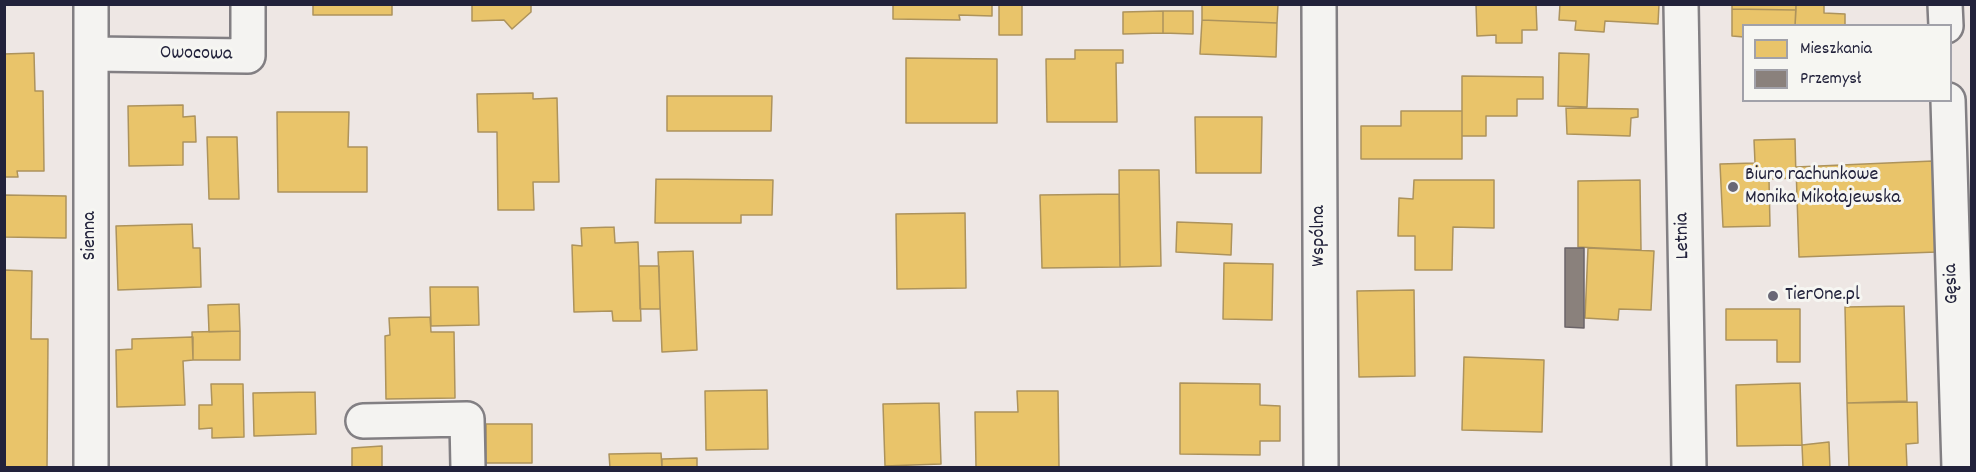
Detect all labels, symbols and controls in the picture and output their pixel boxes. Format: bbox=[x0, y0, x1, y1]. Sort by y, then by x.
legend bbox=[1742, 24, 1952, 102]
text: Mieszkania bbox=[1800, 37, 1872, 62]
street label: Owocowa bbox=[160, 42, 232, 68]
text: Przemysł bbox=[1800, 67, 1861, 92]
place label: Biuro rachunkowe Monika Mikołajewska bbox=[1745, 164, 1901, 211]
marker: Biuro rachunkowe Monika Mikołajewska bbox=[1726, 180, 1740, 194]
street label: Wspólna bbox=[1308, 205, 1332, 267]
street label: Sienna bbox=[79, 211, 103, 261]
street label: Letnia bbox=[1672, 212, 1696, 260]
street label: Gęsia bbox=[1940, 263, 1966, 305]
place label: TierOne.pl bbox=[1785, 284, 1860, 308]
marker: TierOne.pl bbox=[1766, 289, 1780, 303]

